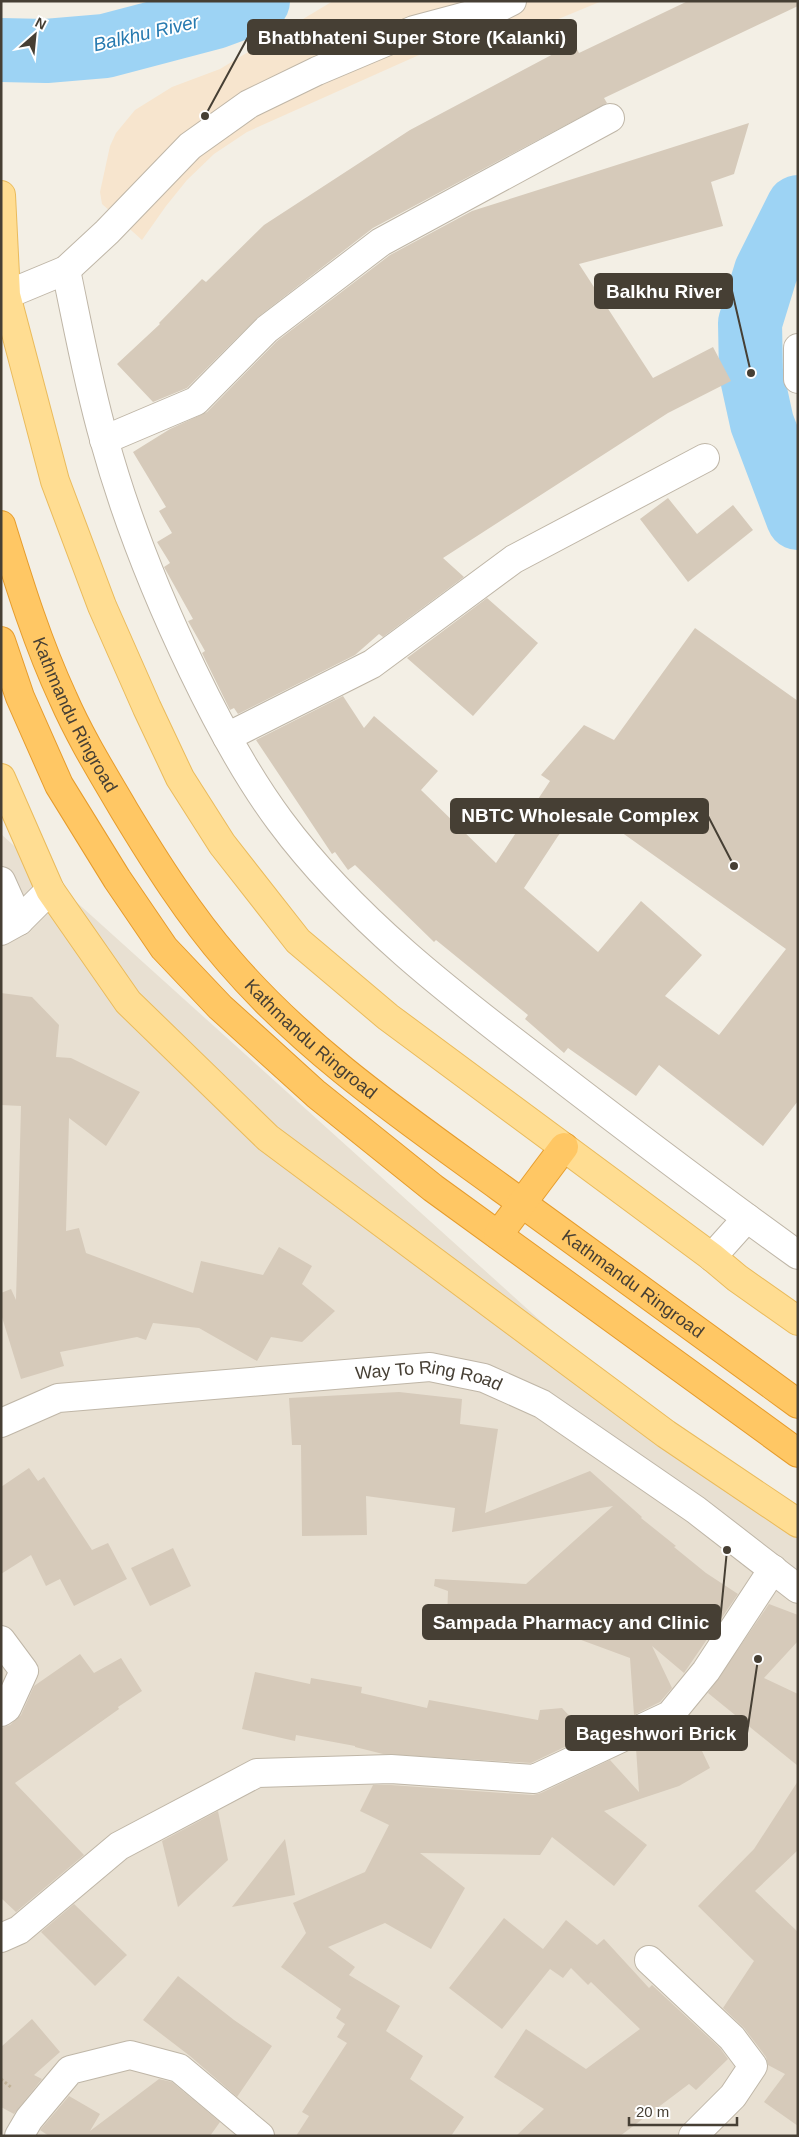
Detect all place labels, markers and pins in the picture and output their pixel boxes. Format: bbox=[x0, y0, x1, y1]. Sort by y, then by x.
callout: Bhatbhateni Super Store (Kalanki) bbox=[248, 20, 576, 54]
callout: Balkhu River bbox=[595, 274, 732, 308]
callout: NBTC Wholesale Complex bbox=[451, 799, 708, 833]
callout: Sampada Pharmacy and Clinic bbox=[423, 1605, 720, 1639]
callout: Bageshwori Brick bbox=[566, 1716, 747, 1750]

